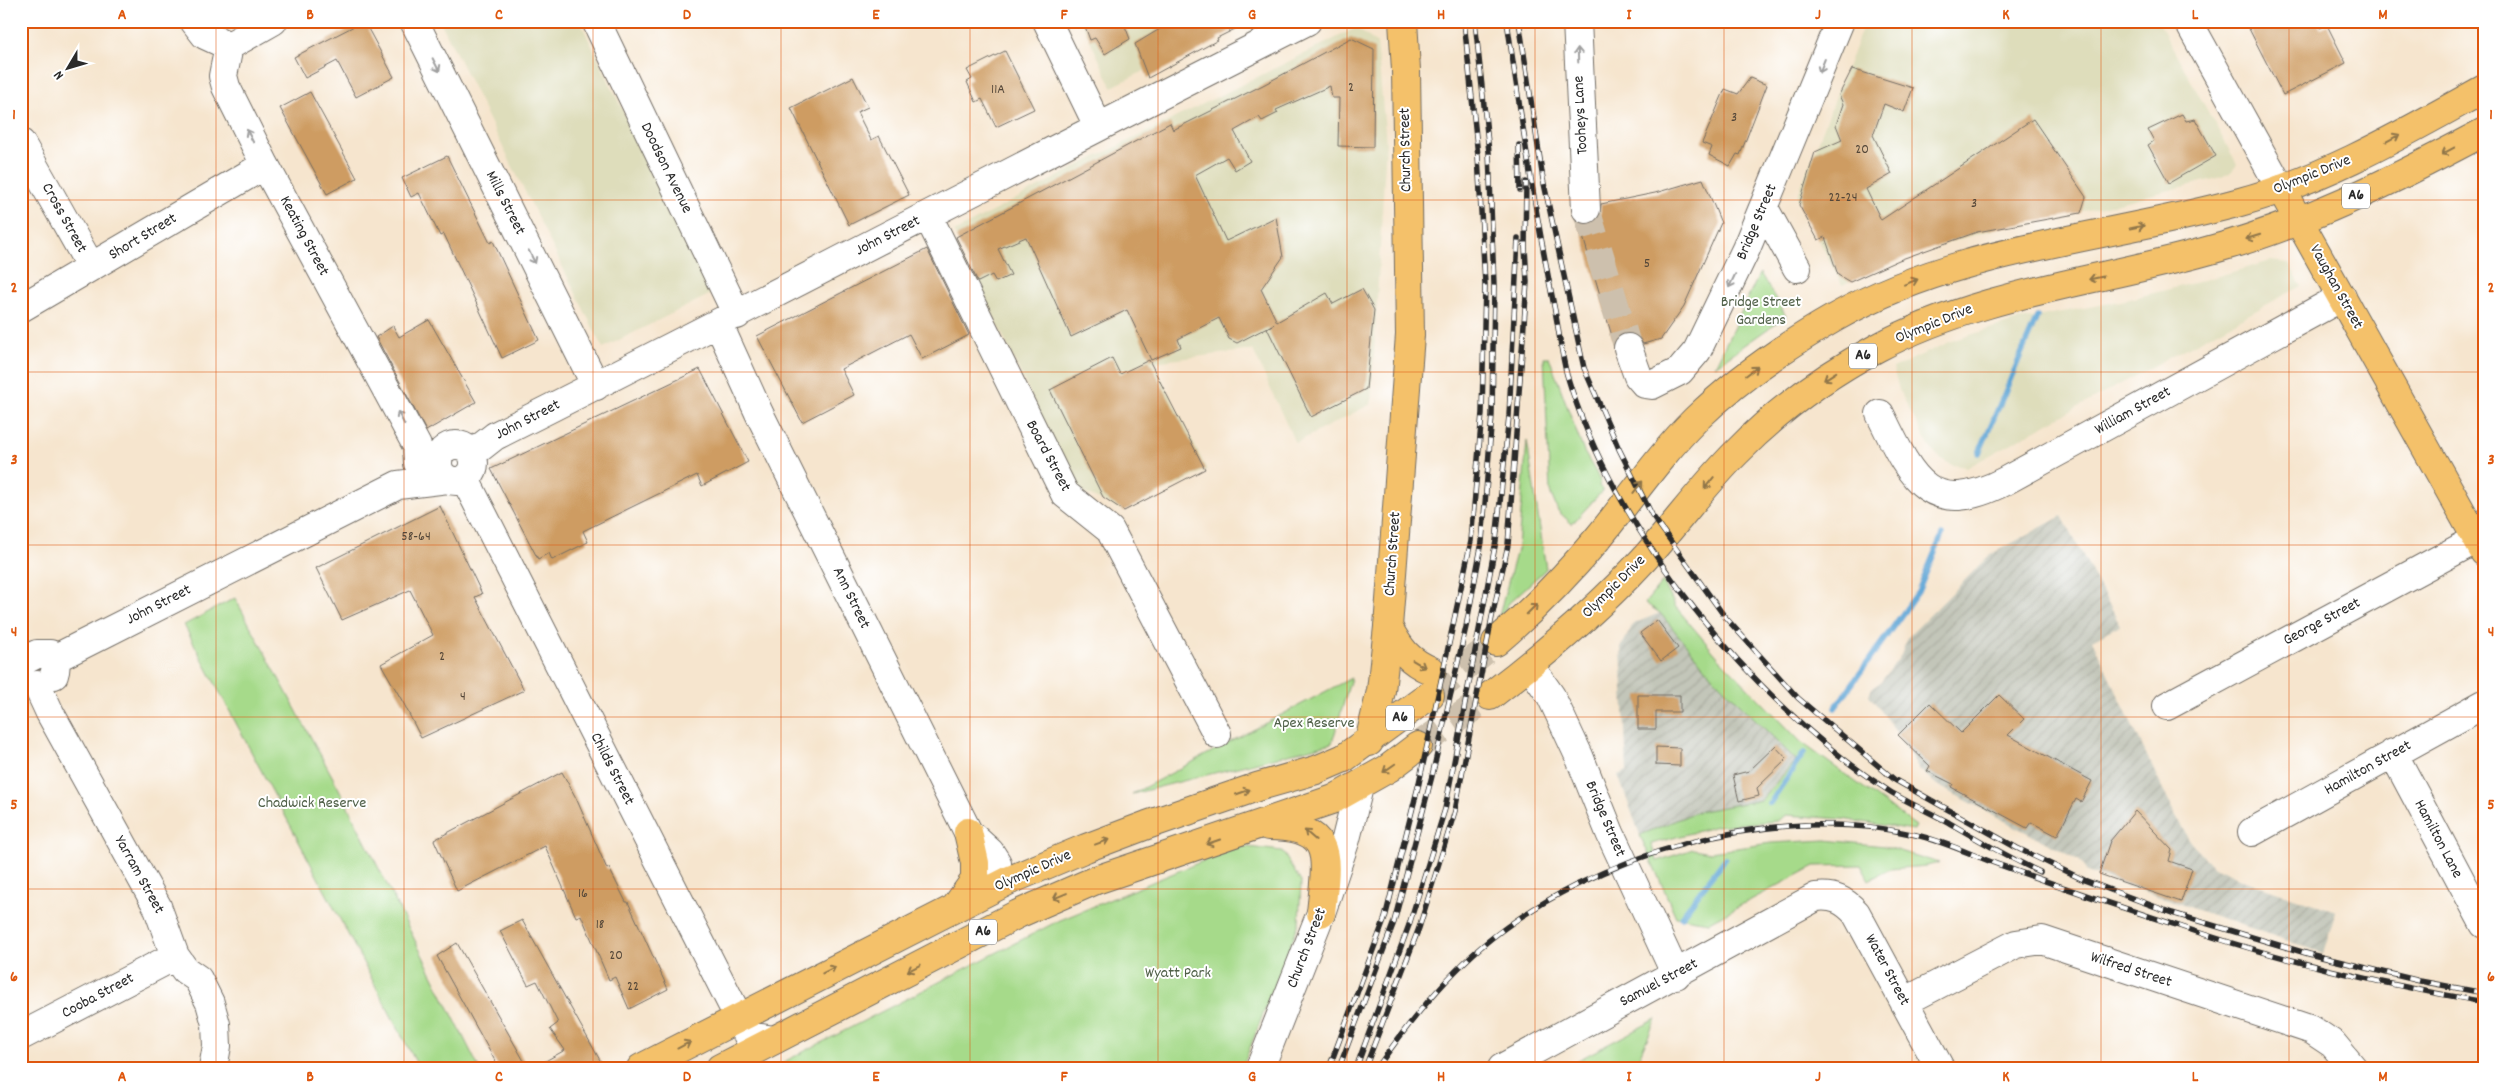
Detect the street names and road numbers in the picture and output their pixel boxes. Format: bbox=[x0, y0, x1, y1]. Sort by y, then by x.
street label: Tooheys Lane bbox=[1567, 75, 1595, 155]
street label: Church Street bbox=[1394, 108, 1418, 192]
street label: Doodson Avenue bbox=[634, 119, 698, 217]
street label: Olympic Drive bbox=[2270, 149, 2354, 201]
street label: Mills Street bbox=[479, 167, 531, 239]
street label: Cross Street bbox=[35, 179, 93, 257]
street label: Bridge Street bbox=[1731, 180, 1783, 264]
road number: A6 bbox=[2342, 184, 2370, 208]
street label: Keating Street bbox=[273, 192, 335, 280]
street label: Short Street bbox=[105, 208, 182, 266]
street label: John Street bbox=[851, 210, 925, 262]
street label: Vaughan Street bbox=[2303, 240, 2369, 334]
street label: Olympic Drive bbox=[1892, 298, 1976, 350]
road number: A6 bbox=[1849, 344, 1877, 368]
street label: William Street bbox=[2091, 381, 2175, 441]
street label: John Street bbox=[491, 394, 565, 446]
street label: Board Street bbox=[1019, 416, 1077, 496]
street label: Church Street bbox=[1379, 511, 1407, 597]
street label: Olympic Drive bbox=[1577, 550, 1651, 624]
street label: Ann Street bbox=[826, 563, 876, 633]
street label: John Street bbox=[122, 579, 196, 631]
street label: George Street bbox=[2279, 592, 2365, 652]
road number: A6 bbox=[1386, 706, 1414, 730]
street label: Childs Street bbox=[584, 729, 640, 809]
street label: Hamilton Street bbox=[2320, 735, 2416, 801]
street label: Bridge Street bbox=[1579, 777, 1631, 861]
street label: Hamilton Lane bbox=[2408, 796, 2468, 882]
street label: Yarram Street bbox=[108, 832, 170, 918]
street label: Olympic Drive bbox=[991, 844, 1075, 898]
street label: Church Street bbox=[1281, 904, 1333, 992]
road number: A6 bbox=[969, 920, 997, 944]
street label: Water Street bbox=[1859, 930, 1916, 1010]
street label: Wilfred Street bbox=[2087, 946, 2175, 994]
street label: Samuel Street bbox=[1616, 953, 1702, 1013]
street label: Cooba Street bbox=[58, 967, 138, 1025]

